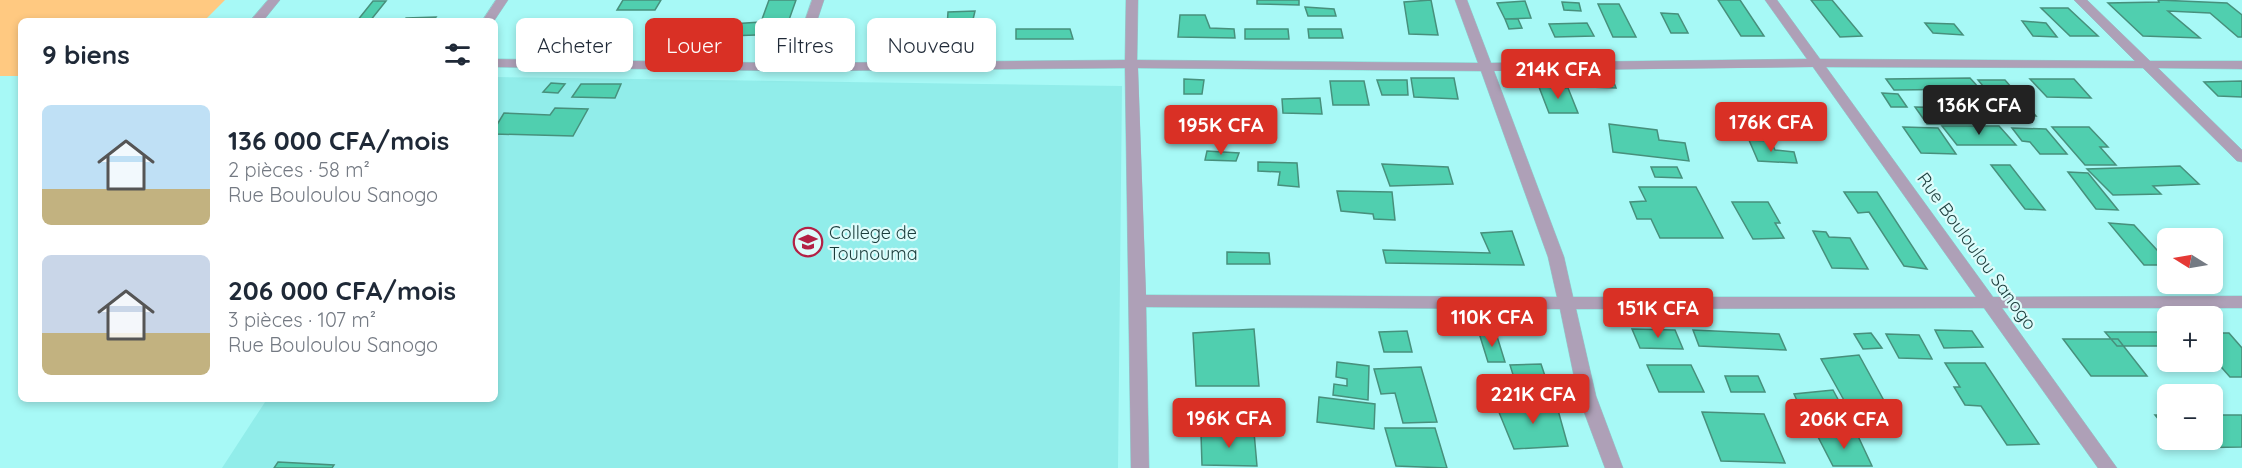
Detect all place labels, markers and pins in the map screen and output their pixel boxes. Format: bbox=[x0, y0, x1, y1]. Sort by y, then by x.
pin: 214K CFA bbox=[1496, 49, 1620, 100]
pin: 136K CFA bbox=[1917, 85, 2041, 136]
pin: 176K CFA bbox=[1709, 102, 1833, 153]
pin: 195K CFA bbox=[1159, 105, 1283, 156]
place label: College de Tounouma bbox=[829, 221, 918, 265]
school or university icon: College de Tounouma bbox=[792, 226, 824, 258]
pin: 151K CFA bbox=[1596, 288, 1720, 339]
pin: 110K CFA bbox=[1430, 297, 1554, 348]
pin: 221K CFA bbox=[1471, 374, 1595, 425]
pin: 196K CFA bbox=[1167, 398, 1291, 449]
pin: 206K CFA bbox=[1782, 399, 1906, 450]

